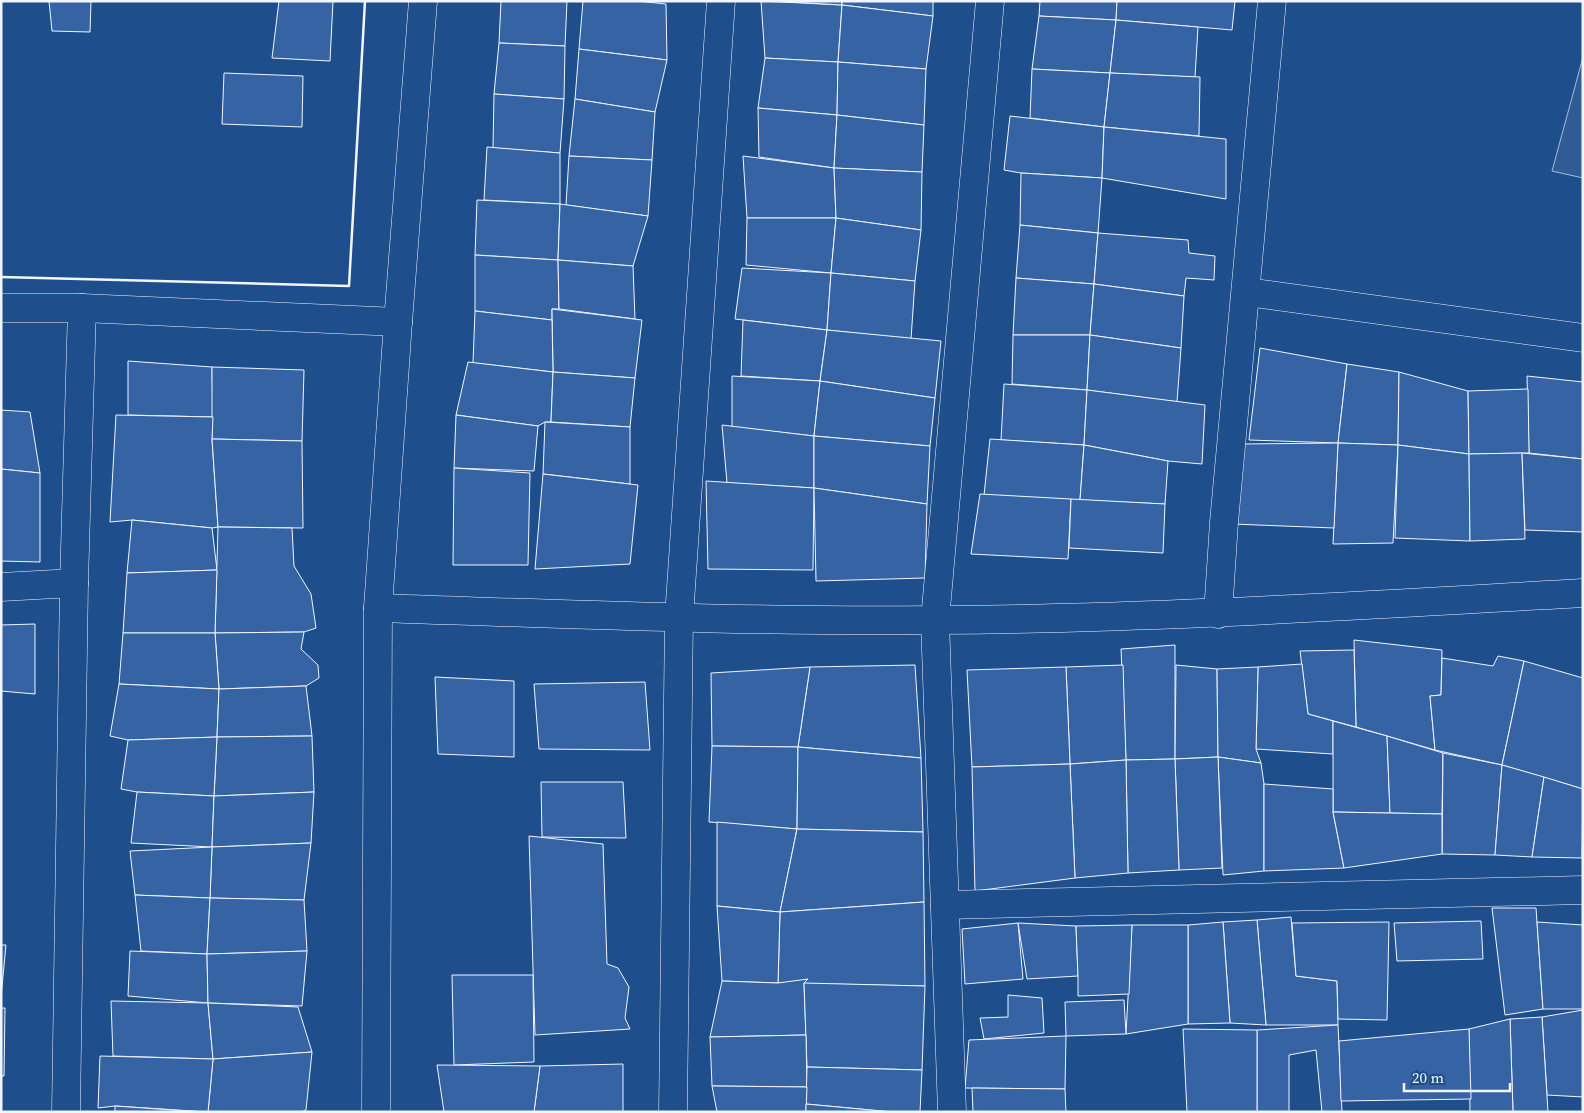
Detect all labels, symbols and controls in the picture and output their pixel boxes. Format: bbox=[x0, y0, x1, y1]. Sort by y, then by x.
scale bar bbox=[1404, 1060, 1510, 1092]
text: 20 m bbox=[1412, 1067, 1444, 1088]

